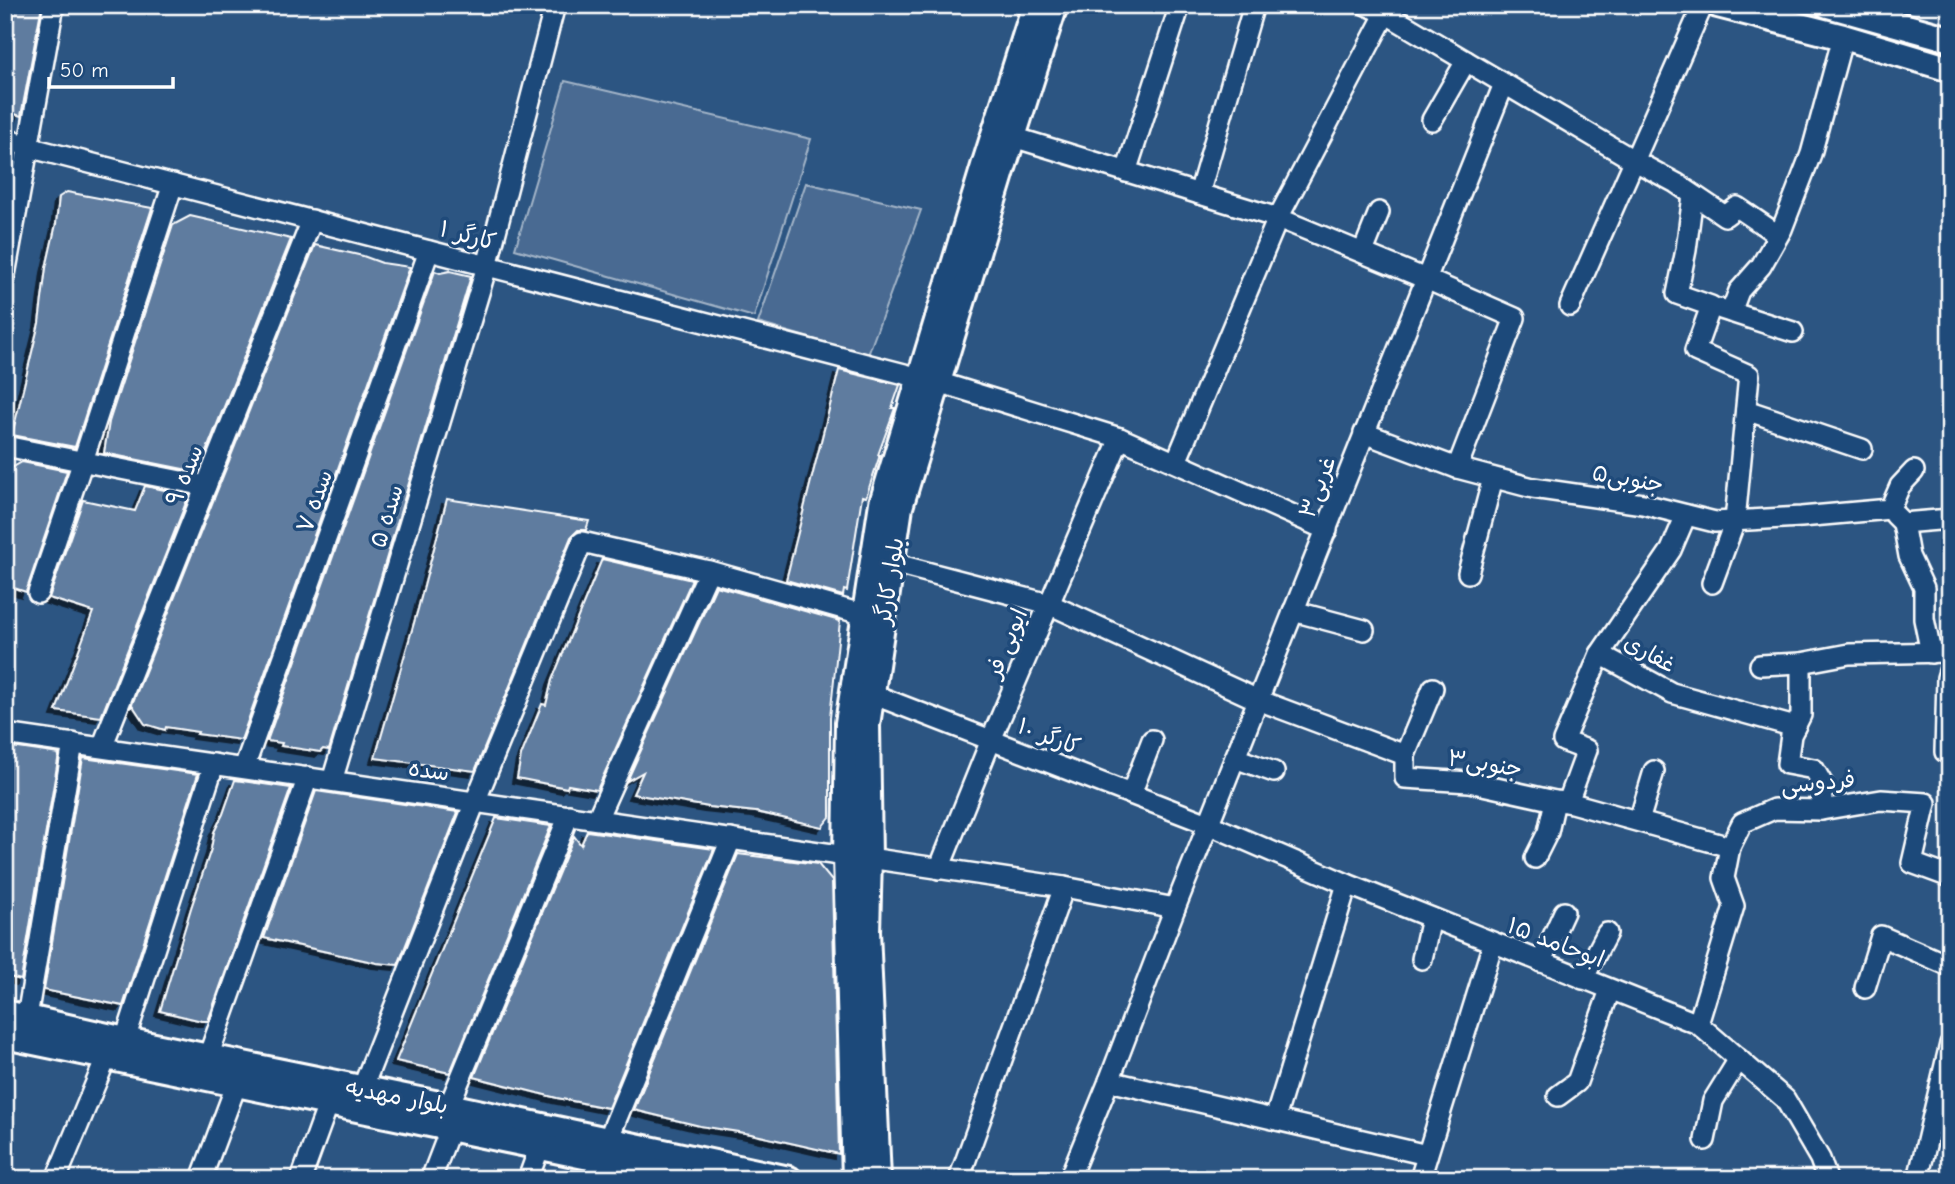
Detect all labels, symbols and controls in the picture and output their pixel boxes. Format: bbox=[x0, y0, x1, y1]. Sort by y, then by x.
scale bar bbox=[49, 46, 173, 90]
text: 50 m bbox=[60, 58, 109, 82]
street label: کارگر ۱ bbox=[437, 215, 499, 256]
street label: سده ۹ bbox=[160, 441, 209, 510]
street label: غربی۳ bbox=[1293, 452, 1342, 522]
street label: جنوبی۵ bbox=[1590, 459, 1666, 499]
street label: سده ۷ bbox=[291, 466, 338, 536]
street label: سده ۵ bbox=[364, 481, 409, 551]
street label: بلوار کارگر bbox=[869, 536, 910, 628]
street label: ایوبی فر bbox=[979, 604, 1034, 684]
street label: غفاری bbox=[1619, 628, 1680, 679]
street label: کارگر ۱۰ bbox=[1014, 712, 1084, 761]
street label: جنوبی۳ bbox=[1446, 744, 1524, 784]
street label: سده bbox=[407, 754, 451, 787]
street label: فردوسی bbox=[1780, 766, 1856, 800]
street label: ابوحامد ۱۵ bbox=[1503, 912, 1608, 974]
street label: بلوار مهدیه bbox=[343, 1073, 450, 1120]

